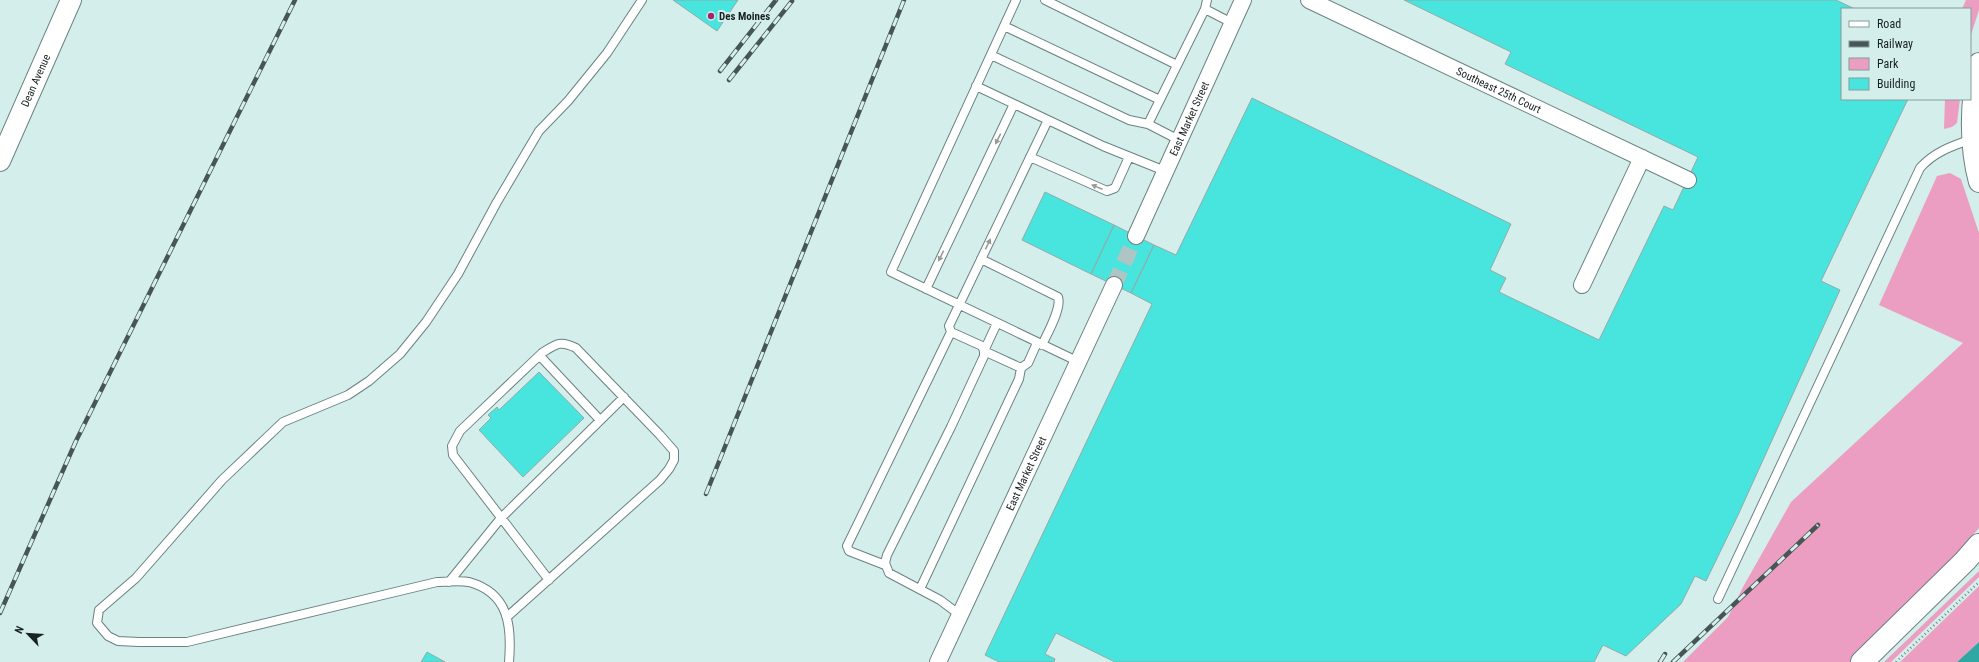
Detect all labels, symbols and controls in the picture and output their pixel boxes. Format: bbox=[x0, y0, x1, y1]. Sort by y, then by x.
legend bbox=[1841, 8, 1971, 100]
place label: Des Moines bbox=[719, 10, 770, 23]
marker: Des Moines bbox=[706, 11, 716, 21]
text: Road bbox=[1877, 17, 1901, 31]
text: Railway bbox=[1877, 37, 1913, 51]
street label: Dean Avenue bbox=[18, 52, 53, 109]
text: Park bbox=[1877, 57, 1899, 71]
street label: Southeast 25th Court bbox=[1454, 64, 1543, 116]
text: Building bbox=[1877, 77, 1915, 91]
street label: East Market Street bbox=[1167, 79, 1212, 158]
one-way arrow bbox=[994, 134, 1001, 145]
one-way arrow bbox=[1090, 183, 1102, 189]
one-way arrow bbox=[985, 239, 991, 250]
one-way arrow bbox=[938, 251, 944, 262]
street label: East Market Street bbox=[1003, 434, 1049, 513]
north arrow bbox=[8, 614, 48, 654]
text: N bbox=[12, 624, 27, 636]

